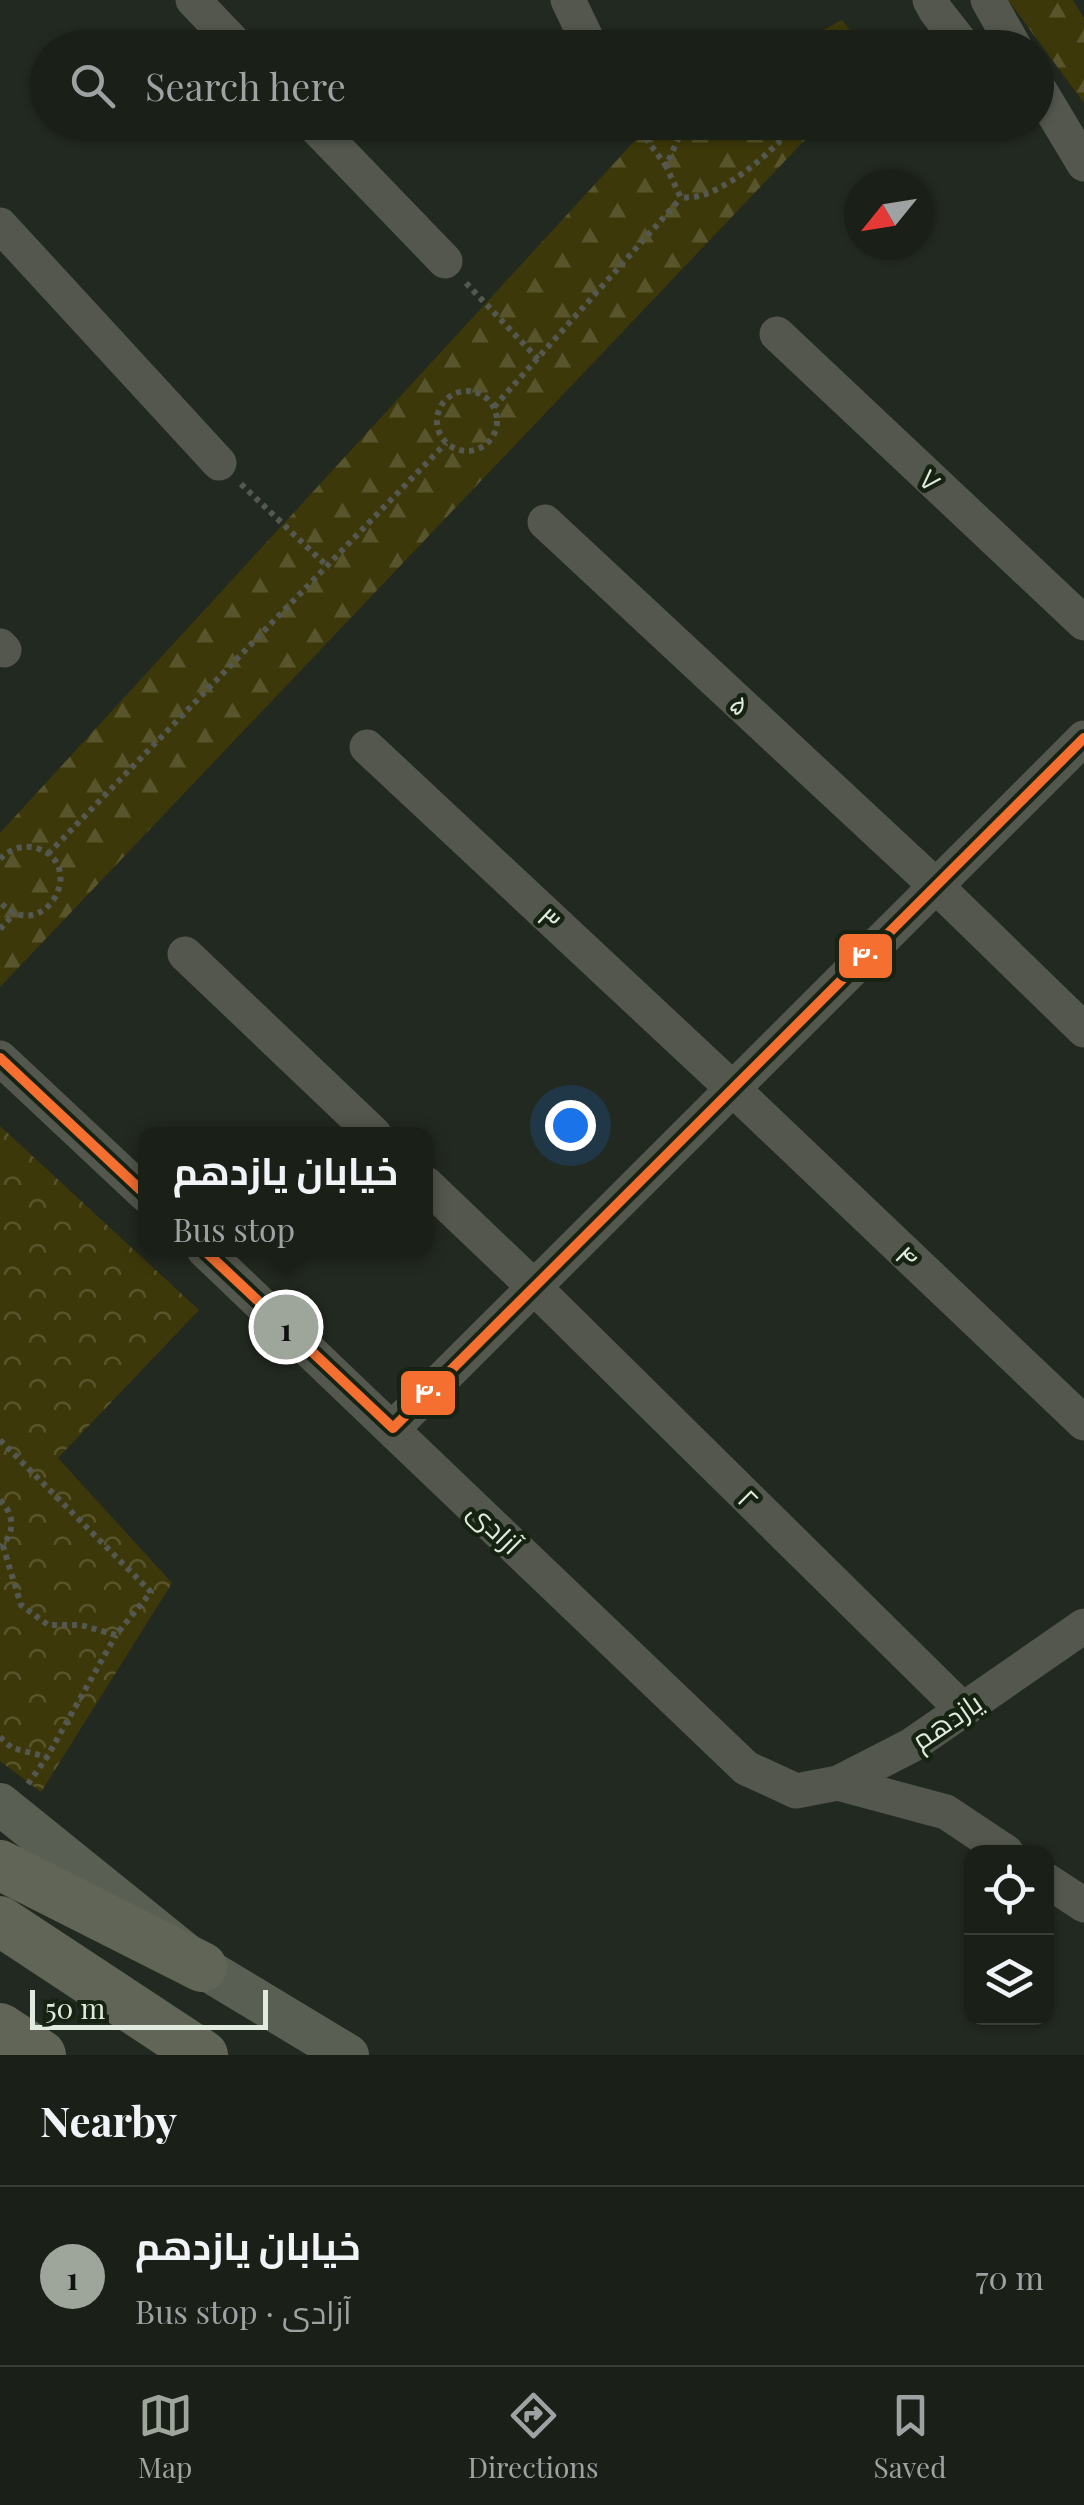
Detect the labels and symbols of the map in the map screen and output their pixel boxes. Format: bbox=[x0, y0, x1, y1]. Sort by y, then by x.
north arrow bbox=[844, 170, 934, 260]
street label: ۷ bbox=[912, 460, 950, 498]
street label: ۵ bbox=[723, 685, 759, 723]
street label: ۳ bbox=[530, 898, 570, 938]
line badge: ۴۰ bbox=[837, 932, 894, 980]
text: ۴۰ bbox=[851, 936, 879, 973]
your location bbox=[545, 1100, 596, 1151]
street label: ۴ bbox=[888, 1236, 928, 1276]
pin: 1 bbox=[254, 1290, 318, 1364]
line badge: ۴۰ bbox=[399, 1369, 457, 1417]
text: ۴۰ bbox=[414, 1373, 442, 1410]
street label: ۲ bbox=[731, 1480, 767, 1516]
street label: آزادی bbox=[461, 1492, 531, 1562]
street label: یازدهم bbox=[904, 1683, 991, 1759]
scale bar bbox=[30, 1985, 268, 2030]

